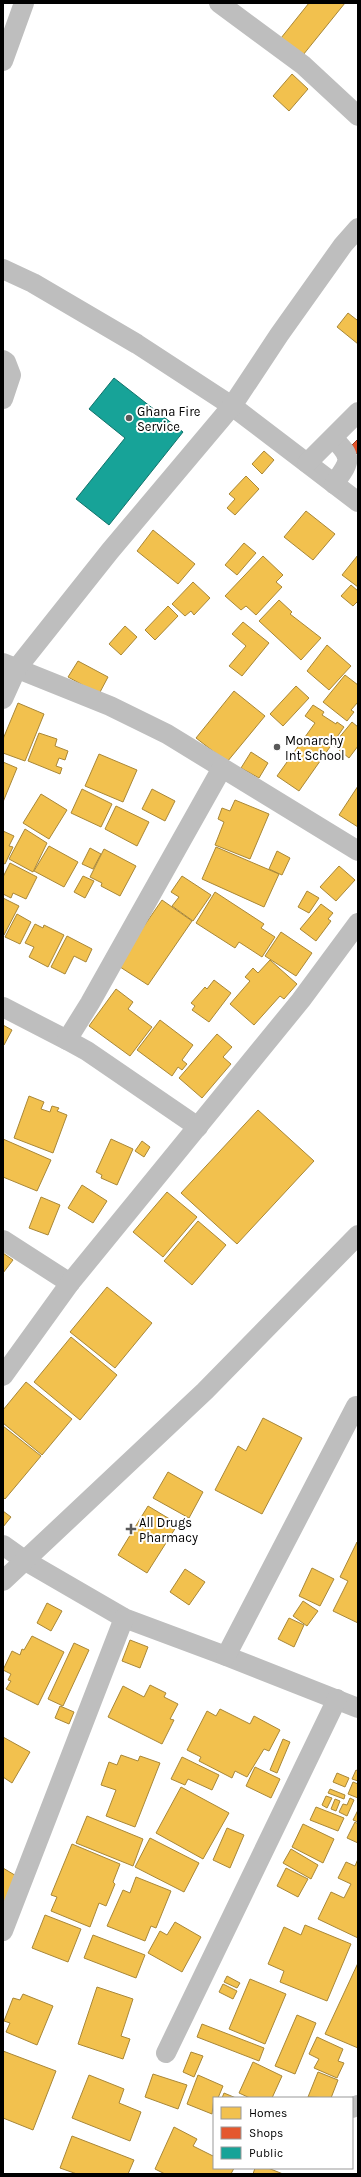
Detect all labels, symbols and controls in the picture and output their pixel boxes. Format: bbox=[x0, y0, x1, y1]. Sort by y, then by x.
place label: Ghana Fire Service bbox=[137, 404, 201, 434]
marker: Ghana Fire Service bbox=[124, 413, 134, 423]
place label: Monarchy Int School bbox=[285, 733, 345, 763]
marker: Monarchy Int School bbox=[272, 742, 282, 752]
place label: All Drugs Pharmacy bbox=[139, 1515, 198, 1545]
marker: All Drugs Pharmacy bbox=[126, 1524, 136, 1534]
legend bbox=[213, 2097, 353, 2169]
text: Homes bbox=[249, 2106, 287, 2120]
text: Shops bbox=[249, 2126, 283, 2140]
text: Public bbox=[249, 2146, 283, 2160]

